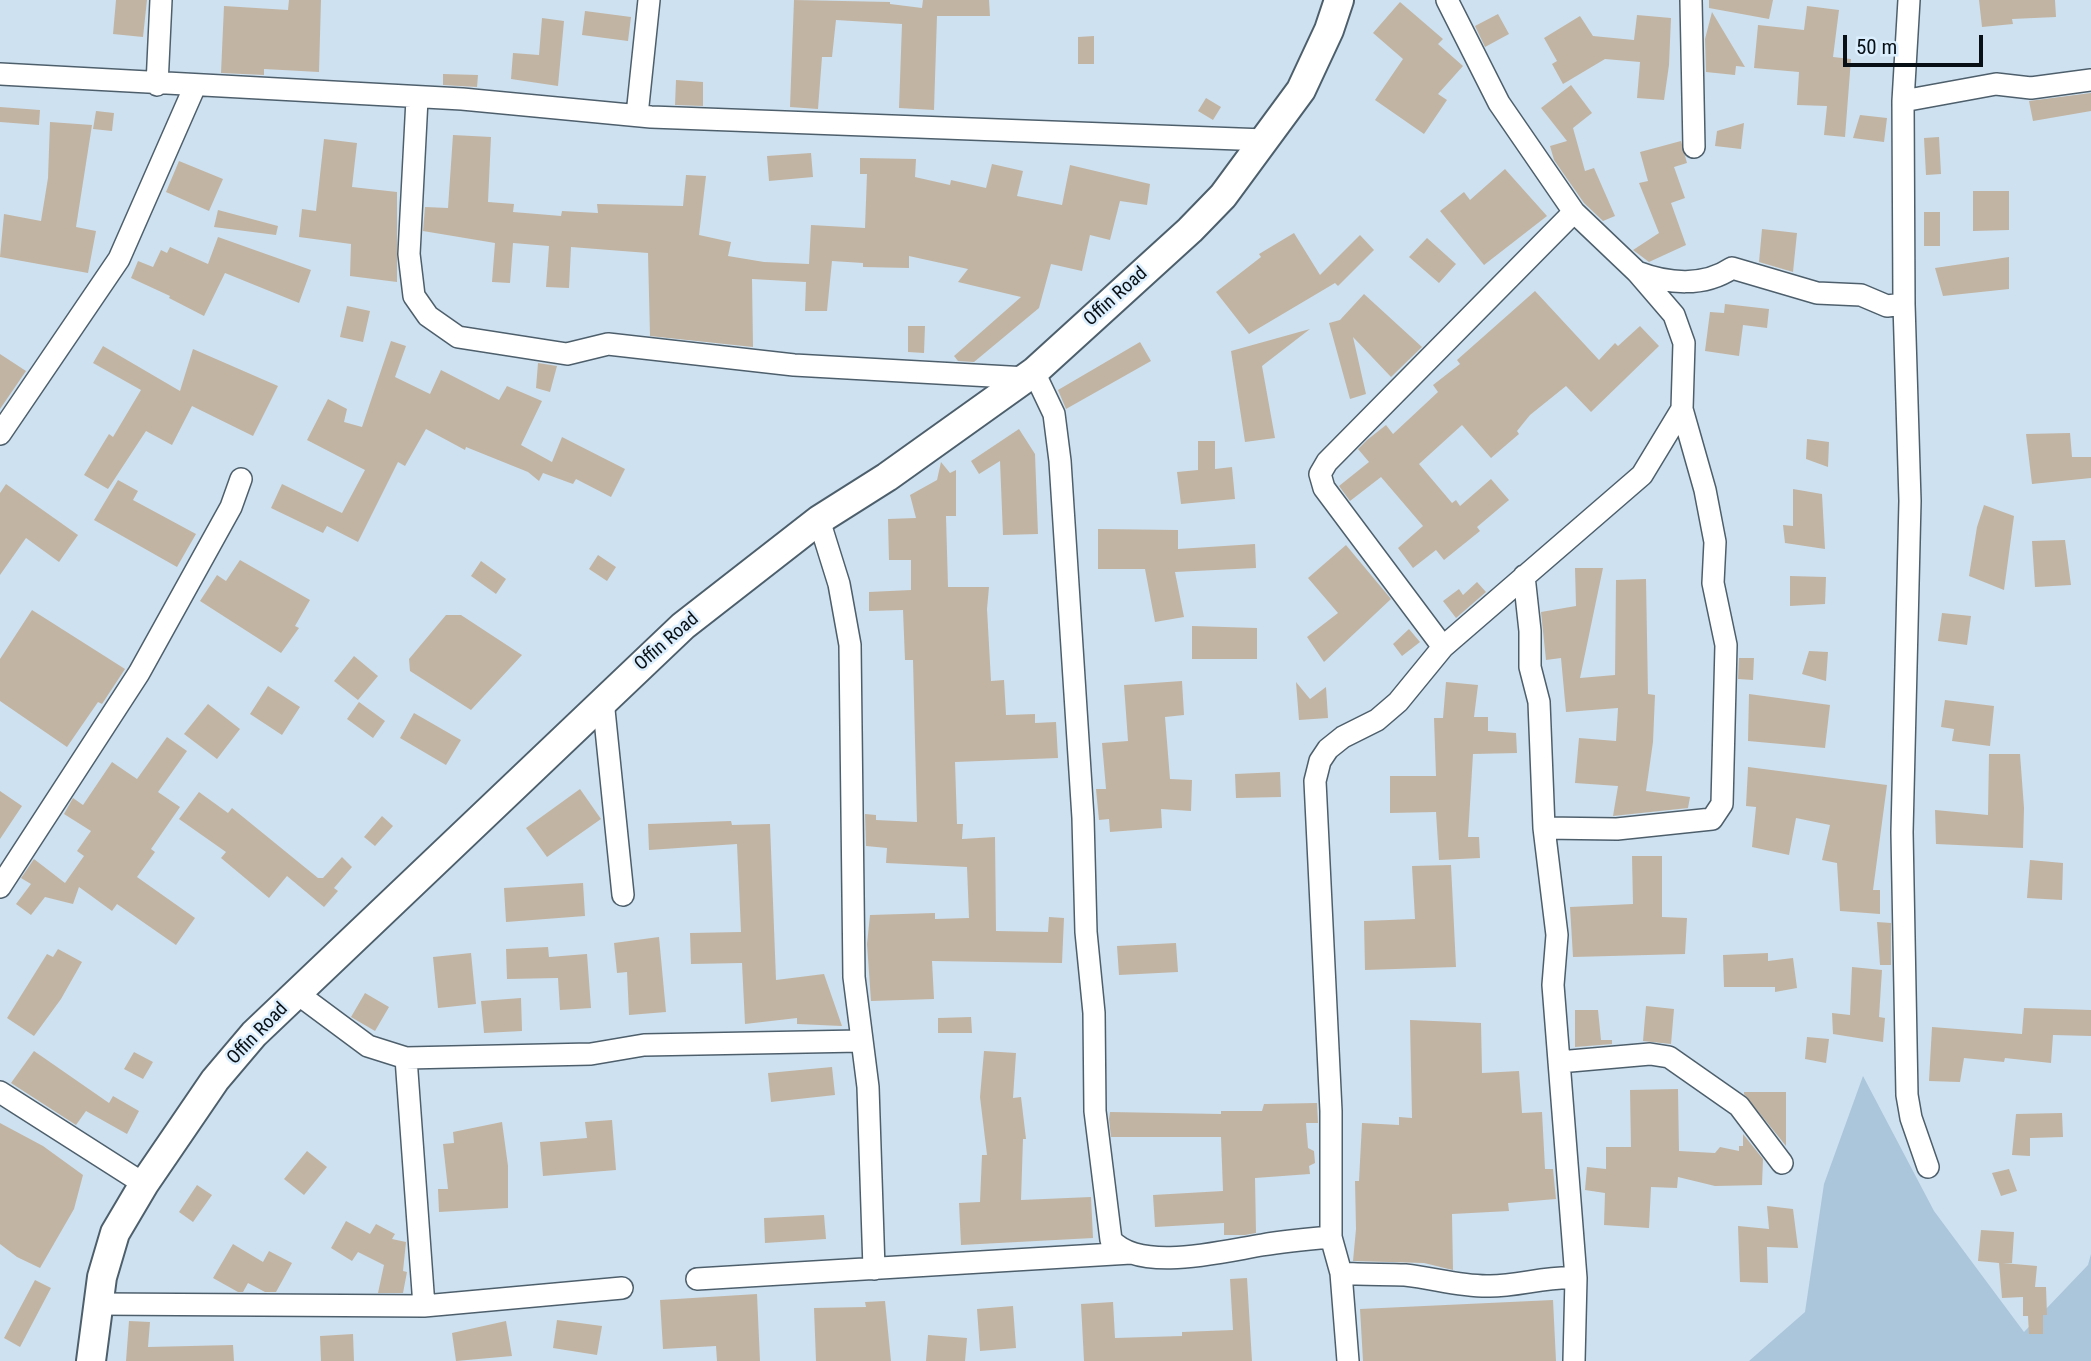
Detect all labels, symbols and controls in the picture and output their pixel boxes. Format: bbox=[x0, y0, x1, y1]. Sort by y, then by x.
scale bar bbox=[1846, 21, 1986, 65]
text: 50 m bbox=[1856, 35, 1897, 59]
street label: Offin Road bbox=[1080, 263, 1152, 331]
street label: Offin Road bbox=[630, 608, 704, 676]
street label: Offin Road bbox=[223, 998, 293, 1070]

